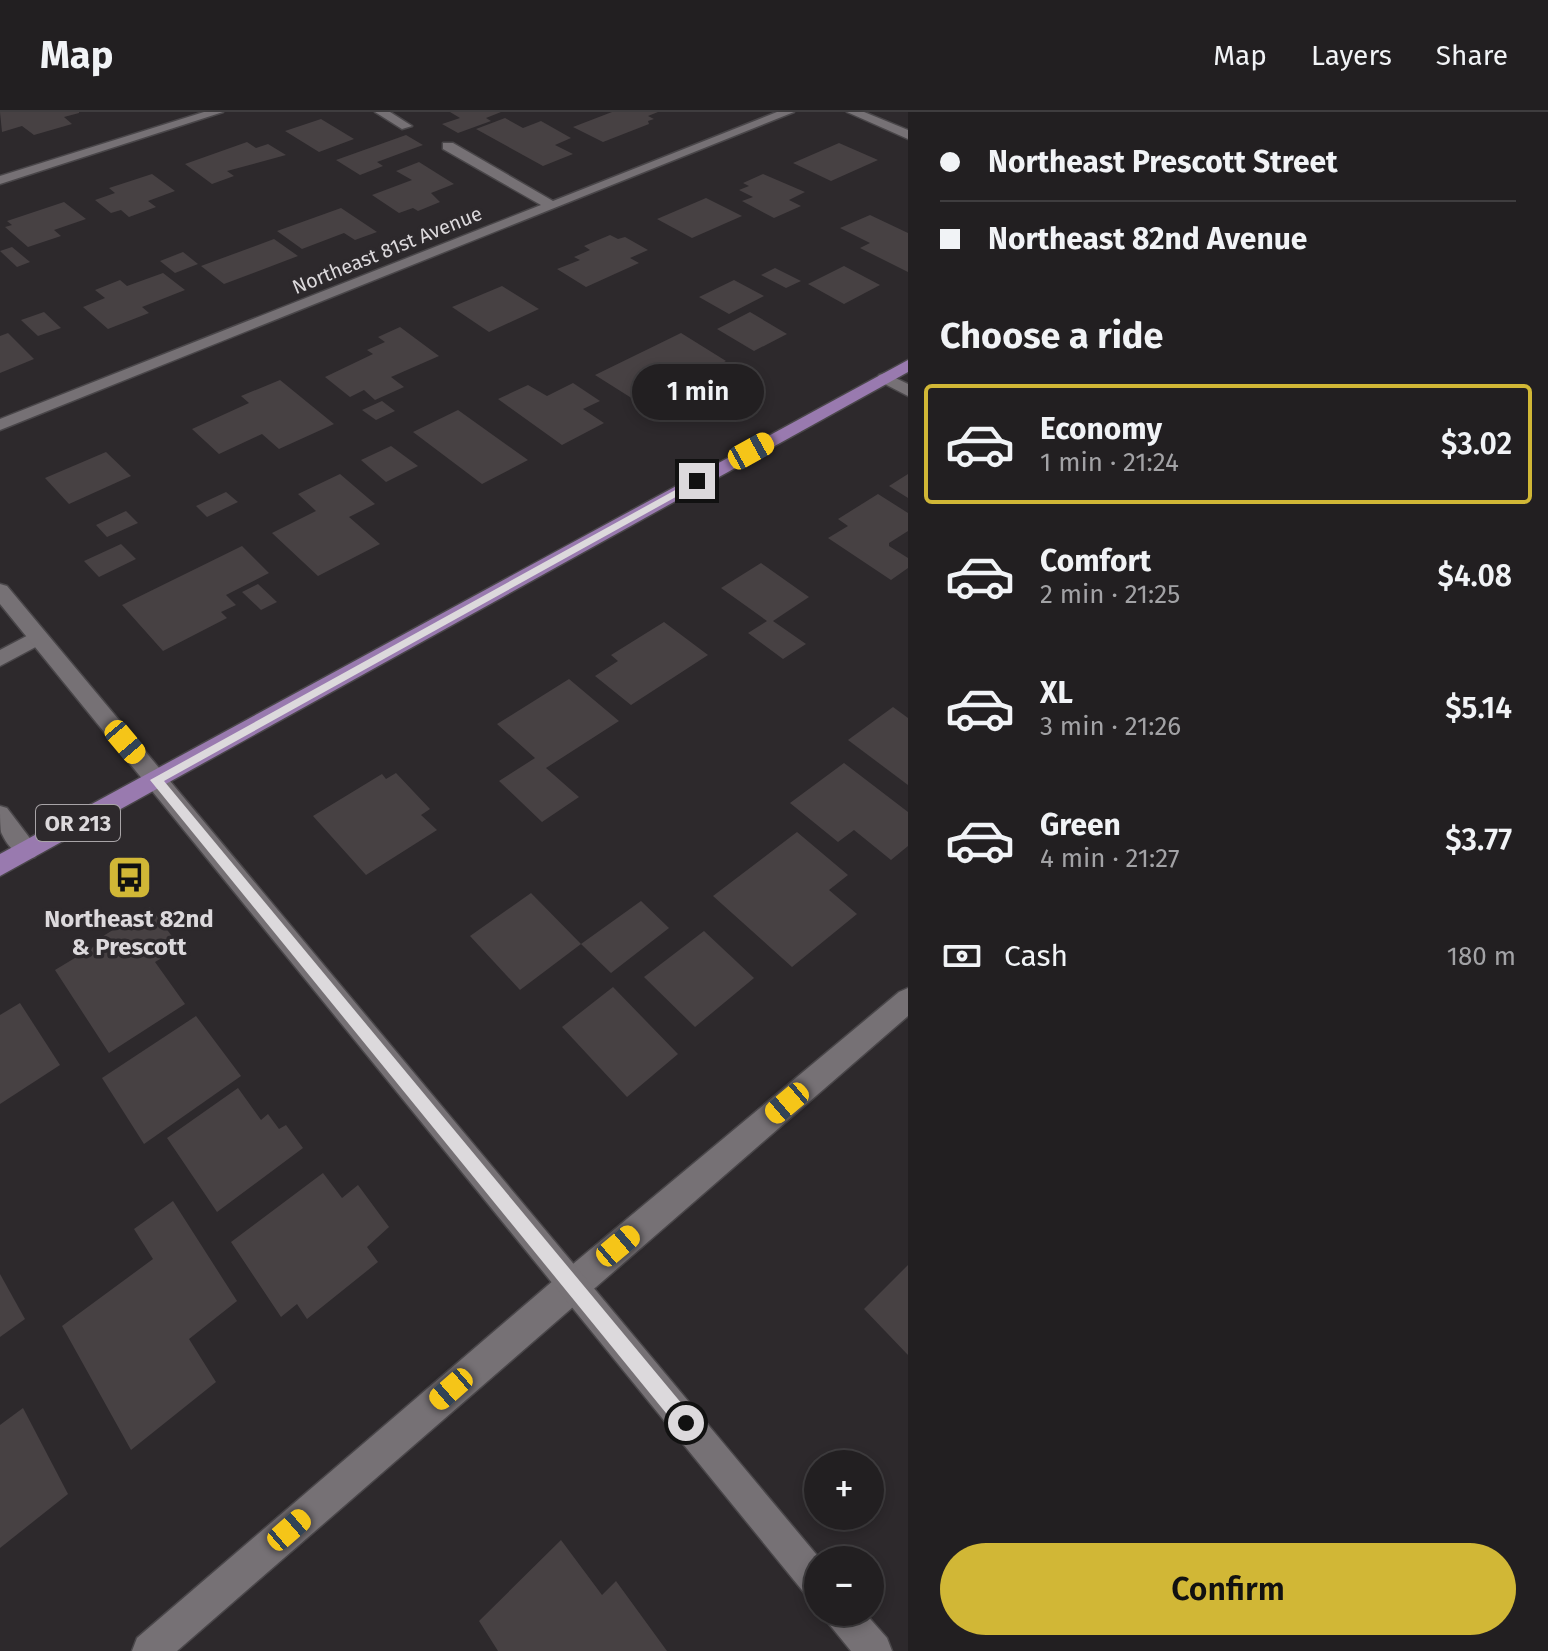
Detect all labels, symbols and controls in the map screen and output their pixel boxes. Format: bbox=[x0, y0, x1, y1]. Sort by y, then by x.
text: Map bbox=[40, 32, 113, 78]
text: Map bbox=[1213, 39, 1267, 72]
text: Layers bbox=[1311, 39, 1392, 72]
text: Share bbox=[1436, 39, 1508, 72]
text: Northeast Prescott Street bbox=[988, 144, 1338, 180]
street label: Northeast 81st Avenue bbox=[289, 201, 485, 299]
text: Northeast 82nd Avenue bbox=[988, 221, 1307, 257]
text: Choose a ride bbox=[940, 314, 1163, 358]
callout: 1 min bbox=[631, 365, 763, 421]
text: 1 min bbox=[667, 376, 729, 407]
icon: car bbox=[944, 408, 1016, 480]
text: Economy bbox=[1040, 411, 1162, 447]
text: $3.02 bbox=[1441, 426, 1512, 462]
car bbox=[724, 429, 778, 473]
text: 1 min · 21:24 bbox=[1040, 447, 1179, 478]
route end bbox=[679, 463, 715, 499]
icon: car bbox=[944, 540, 1016, 612]
text: Comfort bbox=[1040, 543, 1151, 579]
text: $4.08 bbox=[1438, 558, 1512, 594]
text: 2 min · 21:25 bbox=[1040, 579, 1180, 610]
icon: car bbox=[944, 672, 1016, 744]
text: XL bbox=[1040, 675, 1073, 711]
text: $5.14 bbox=[1445, 690, 1512, 726]
text: 3 min · 21:26 bbox=[1040, 711, 1181, 742]
car bbox=[100, 716, 150, 768]
icon: car bbox=[944, 804, 1016, 876]
road number: OR 213 bbox=[36, 805, 120, 841]
text: Green bbox=[1040, 807, 1121, 843]
text: $3.77 bbox=[1445, 822, 1512, 858]
text: 4 min · 21:27 bbox=[1040, 843, 1179, 874]
bus stop icon: Northeast 82nd & Prescott bbox=[105, 853, 153, 901]
place label: Northeast 82nd & Prescott bbox=[44, 905, 214, 961]
icon: cash bbox=[940, 934, 984, 978]
text: Cash bbox=[1004, 938, 1068, 974]
text: 180 m bbox=[1447, 941, 1516, 972]
car bbox=[761, 1078, 813, 1128]
car bbox=[592, 1221, 644, 1271]
car bbox=[425, 1364, 477, 1414]
route start bbox=[668, 1405, 704, 1441]
map controls bbox=[804, 1450, 884, 1626]
button: + bbox=[804, 1450, 884, 1530]
car bbox=[263, 1505, 315, 1555]
button: Confirm bbox=[940, 1543, 1516, 1635]
button: − bbox=[804, 1546, 884, 1626]

